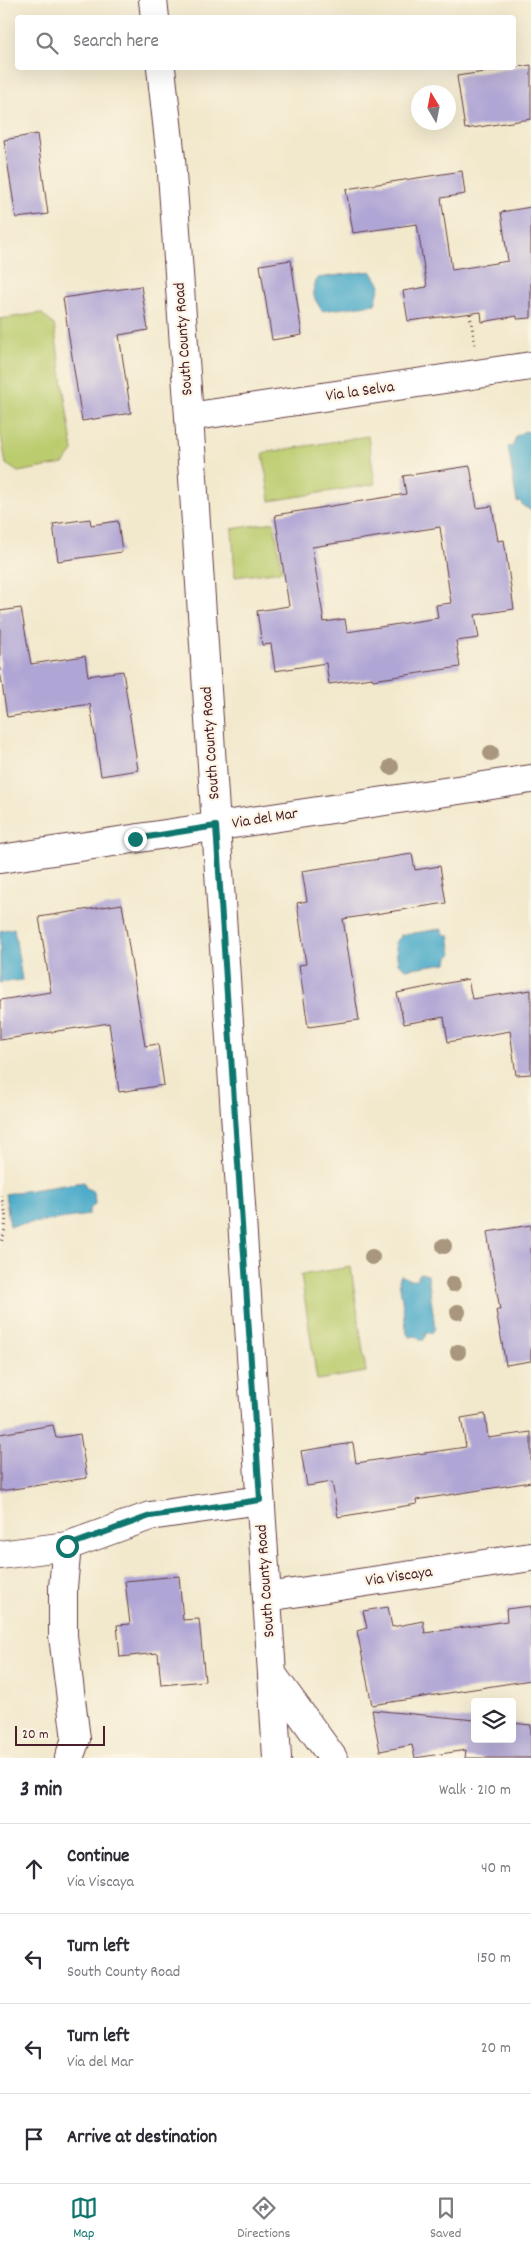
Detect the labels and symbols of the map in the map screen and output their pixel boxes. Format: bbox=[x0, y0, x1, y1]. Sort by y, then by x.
north arrow bbox=[411, 85, 456, 130]
street label: South County Road bbox=[169, 282, 199, 396]
street label: Via la Selva bbox=[324, 376, 396, 408]
street label: South County Road bbox=[196, 686, 226, 800]
street label: Via del Mar bbox=[230, 802, 300, 836]
route end bbox=[124, 828, 147, 851]
street label: South County Road bbox=[251, 1524, 281, 1638]
route start bbox=[56, 1535, 79, 1558]
street label: Via Viscaya bbox=[364, 1561, 434, 1593]
scale bar bbox=[15, 1723, 105, 1746]

